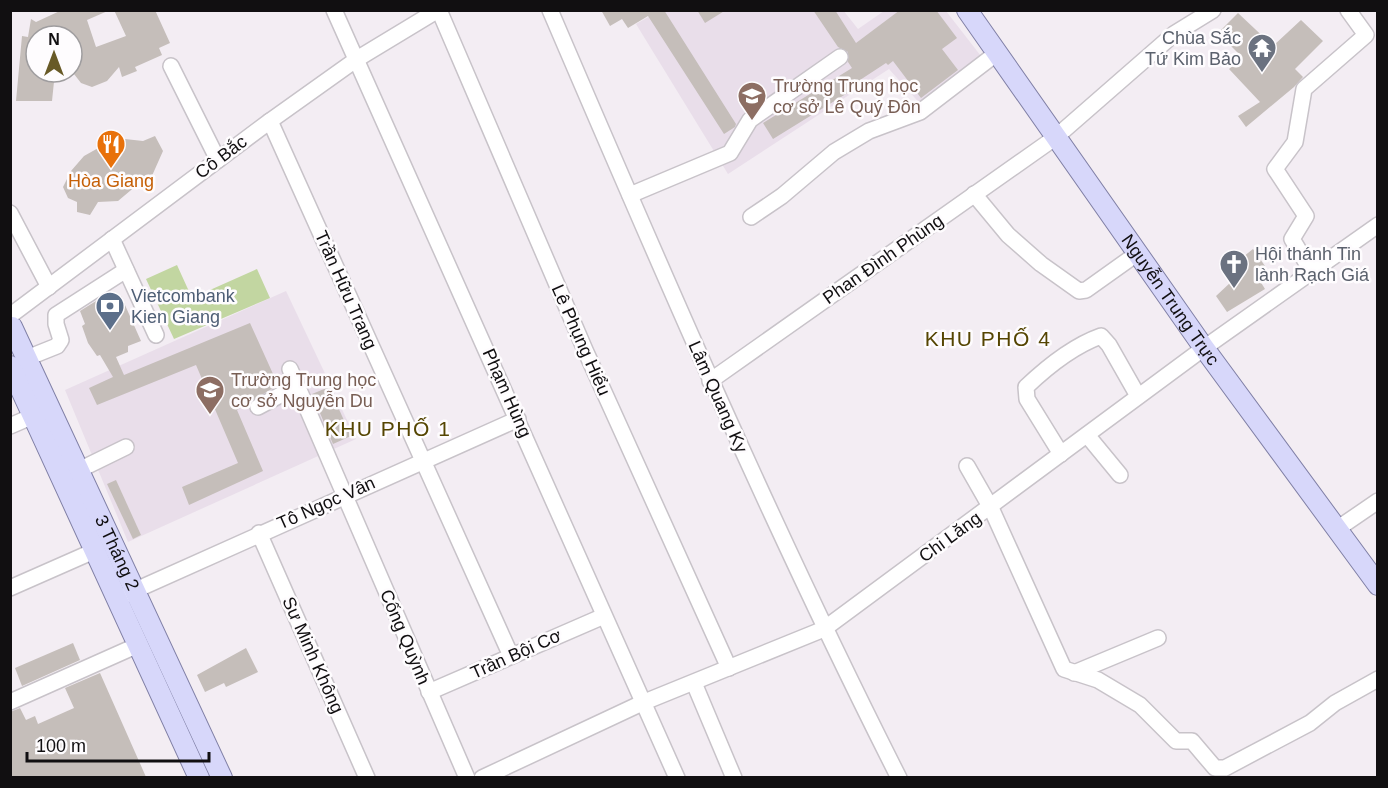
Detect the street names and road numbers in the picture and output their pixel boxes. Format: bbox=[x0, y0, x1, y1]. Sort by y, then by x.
street label: Cô Bắc bbox=[191, 130, 251, 183]
street label: Phan Đình Phùng bbox=[819, 210, 947, 308]
street label: Trần Hữu Trang bbox=[311, 228, 381, 352]
street label: Nguyễn Trung Trực bbox=[1117, 231, 1223, 369]
street label: Lê Phụng Hiểu bbox=[548, 282, 614, 398]
street label: Lâm Quang Ky bbox=[684, 338, 752, 456]
street label: Phạm Hùng bbox=[479, 346, 535, 440]
street label: Tô Ngọc Vân bbox=[274, 472, 378, 534]
street label: Chi Lăng bbox=[915, 508, 985, 566]
street label: 3 Tháng 2 bbox=[91, 512, 143, 594]
street label: Cống Quỳnh bbox=[376, 587, 434, 687]
street label: Sư Minh Không bbox=[278, 594, 348, 716]
street label: Trần Bội Cơ bbox=[468, 625, 565, 683]

